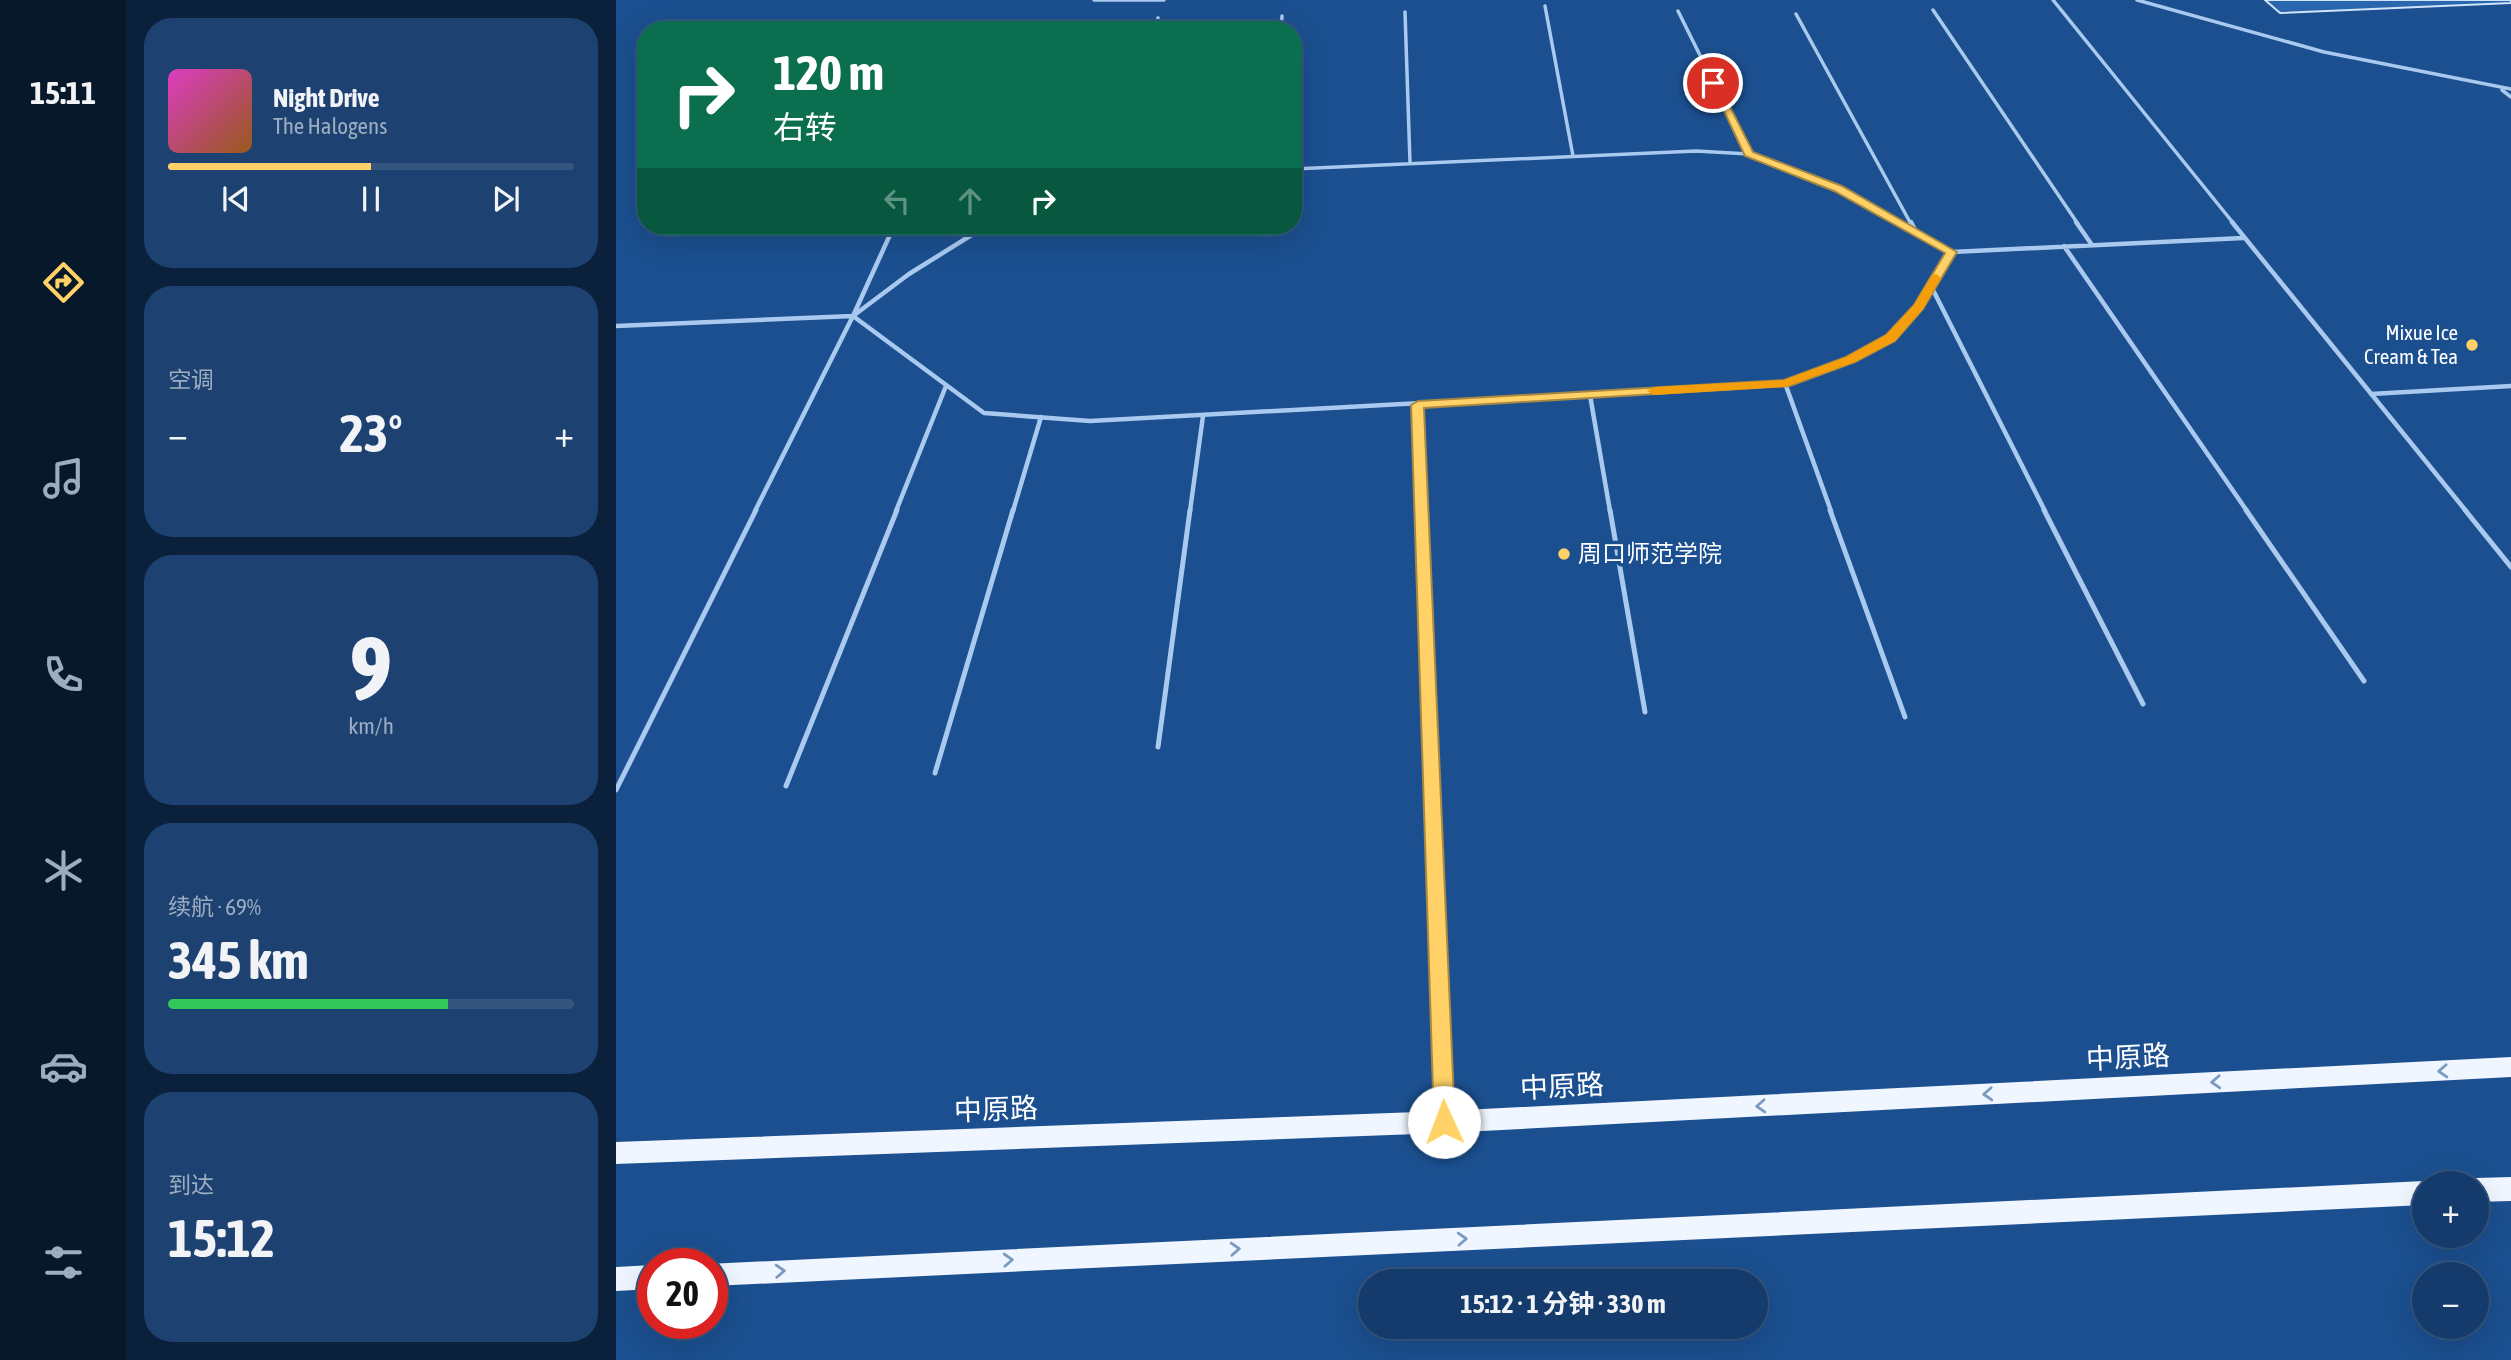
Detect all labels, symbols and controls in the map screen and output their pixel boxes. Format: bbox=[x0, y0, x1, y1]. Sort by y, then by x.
text: 120 m bbox=[773, 44, 884, 100]
icon: right bbox=[658, 49, 749, 140]
pin bbox=[1683, 53, 1743, 113]
icon: arrive bbox=[1694, 64, 1732, 102]
text: 15:11 bbox=[30, 74, 96, 111]
text: Night Drive bbox=[273, 83, 380, 113]
text: 右转 bbox=[773, 109, 837, 146]
text: The Halogens bbox=[273, 113, 387, 139]
icon: previous bbox=[217, 180, 255, 218]
icon: pause bbox=[352, 180, 390, 218]
icon: next bbox=[487, 180, 525, 218]
icon: left bbox=[878, 182, 916, 220]
icon: ahead bbox=[951, 182, 989, 220]
icon: right bbox=[1024, 182, 1062, 220]
icon: directions bbox=[39, 258, 88, 307]
place label: Mixue Ice Cream & Tea bbox=[2364, 320, 2458, 368]
marker: Mixue Ice Cream & Tea bbox=[2464, 337, 2480, 353]
text: 空调 bbox=[168, 367, 214, 393]
text: 23° bbox=[339, 403, 403, 463]
text: − bbox=[168, 412, 188, 455]
text: + bbox=[554, 412, 574, 455]
icon: music bbox=[39, 454, 88, 503]
place label: 周口师范学院 bbox=[1578, 540, 1722, 567]
marker: 周口师范学院 bbox=[1556, 546, 1572, 562]
text: 9 bbox=[350, 615, 392, 719]
icon: phone bbox=[39, 650, 88, 699]
text: km/h bbox=[348, 713, 394, 739]
icon: climate bbox=[39, 846, 88, 895]
text: 续航 · 69% bbox=[168, 894, 261, 920]
text: 345 km bbox=[168, 930, 309, 990]
street label: 中原路 bbox=[2085, 1039, 2171, 1075]
icon: car bbox=[39, 1042, 88, 1091]
one-way arrow bbox=[2437, 1063, 2448, 1078]
street label: 中原路 bbox=[1519, 1068, 1605, 1104]
one-way arrow bbox=[2210, 1075, 2221, 1090]
position arrow bbox=[1407, 1085, 1481, 1159]
one-way arrow bbox=[1983, 1086, 1994, 1101]
street label: 中原路 bbox=[953, 1092, 1039, 1126]
one-way arrow bbox=[1755, 1098, 1766, 1113]
map controls bbox=[2412, 1171, 2489, 1339]
button: + bbox=[2412, 1171, 2489, 1248]
text: 到达 bbox=[168, 1172, 214, 1198]
text: 15:12 bbox=[168, 1208, 275, 1268]
one-way arrow bbox=[1457, 1231, 1468, 1246]
icon: filters bbox=[39, 1238, 88, 1287]
one-way arrow bbox=[1230, 1242, 1241, 1257]
speed limit sign: 20 bbox=[637, 1248, 728, 1339]
one-way arrow bbox=[1002, 1253, 1013, 1268]
button: − bbox=[2412, 1262, 2489, 1339]
one-way arrow bbox=[775, 1264, 786, 1279]
text: 15:12 · 1 分钟 · 330 m bbox=[1460, 1289, 1666, 1319]

